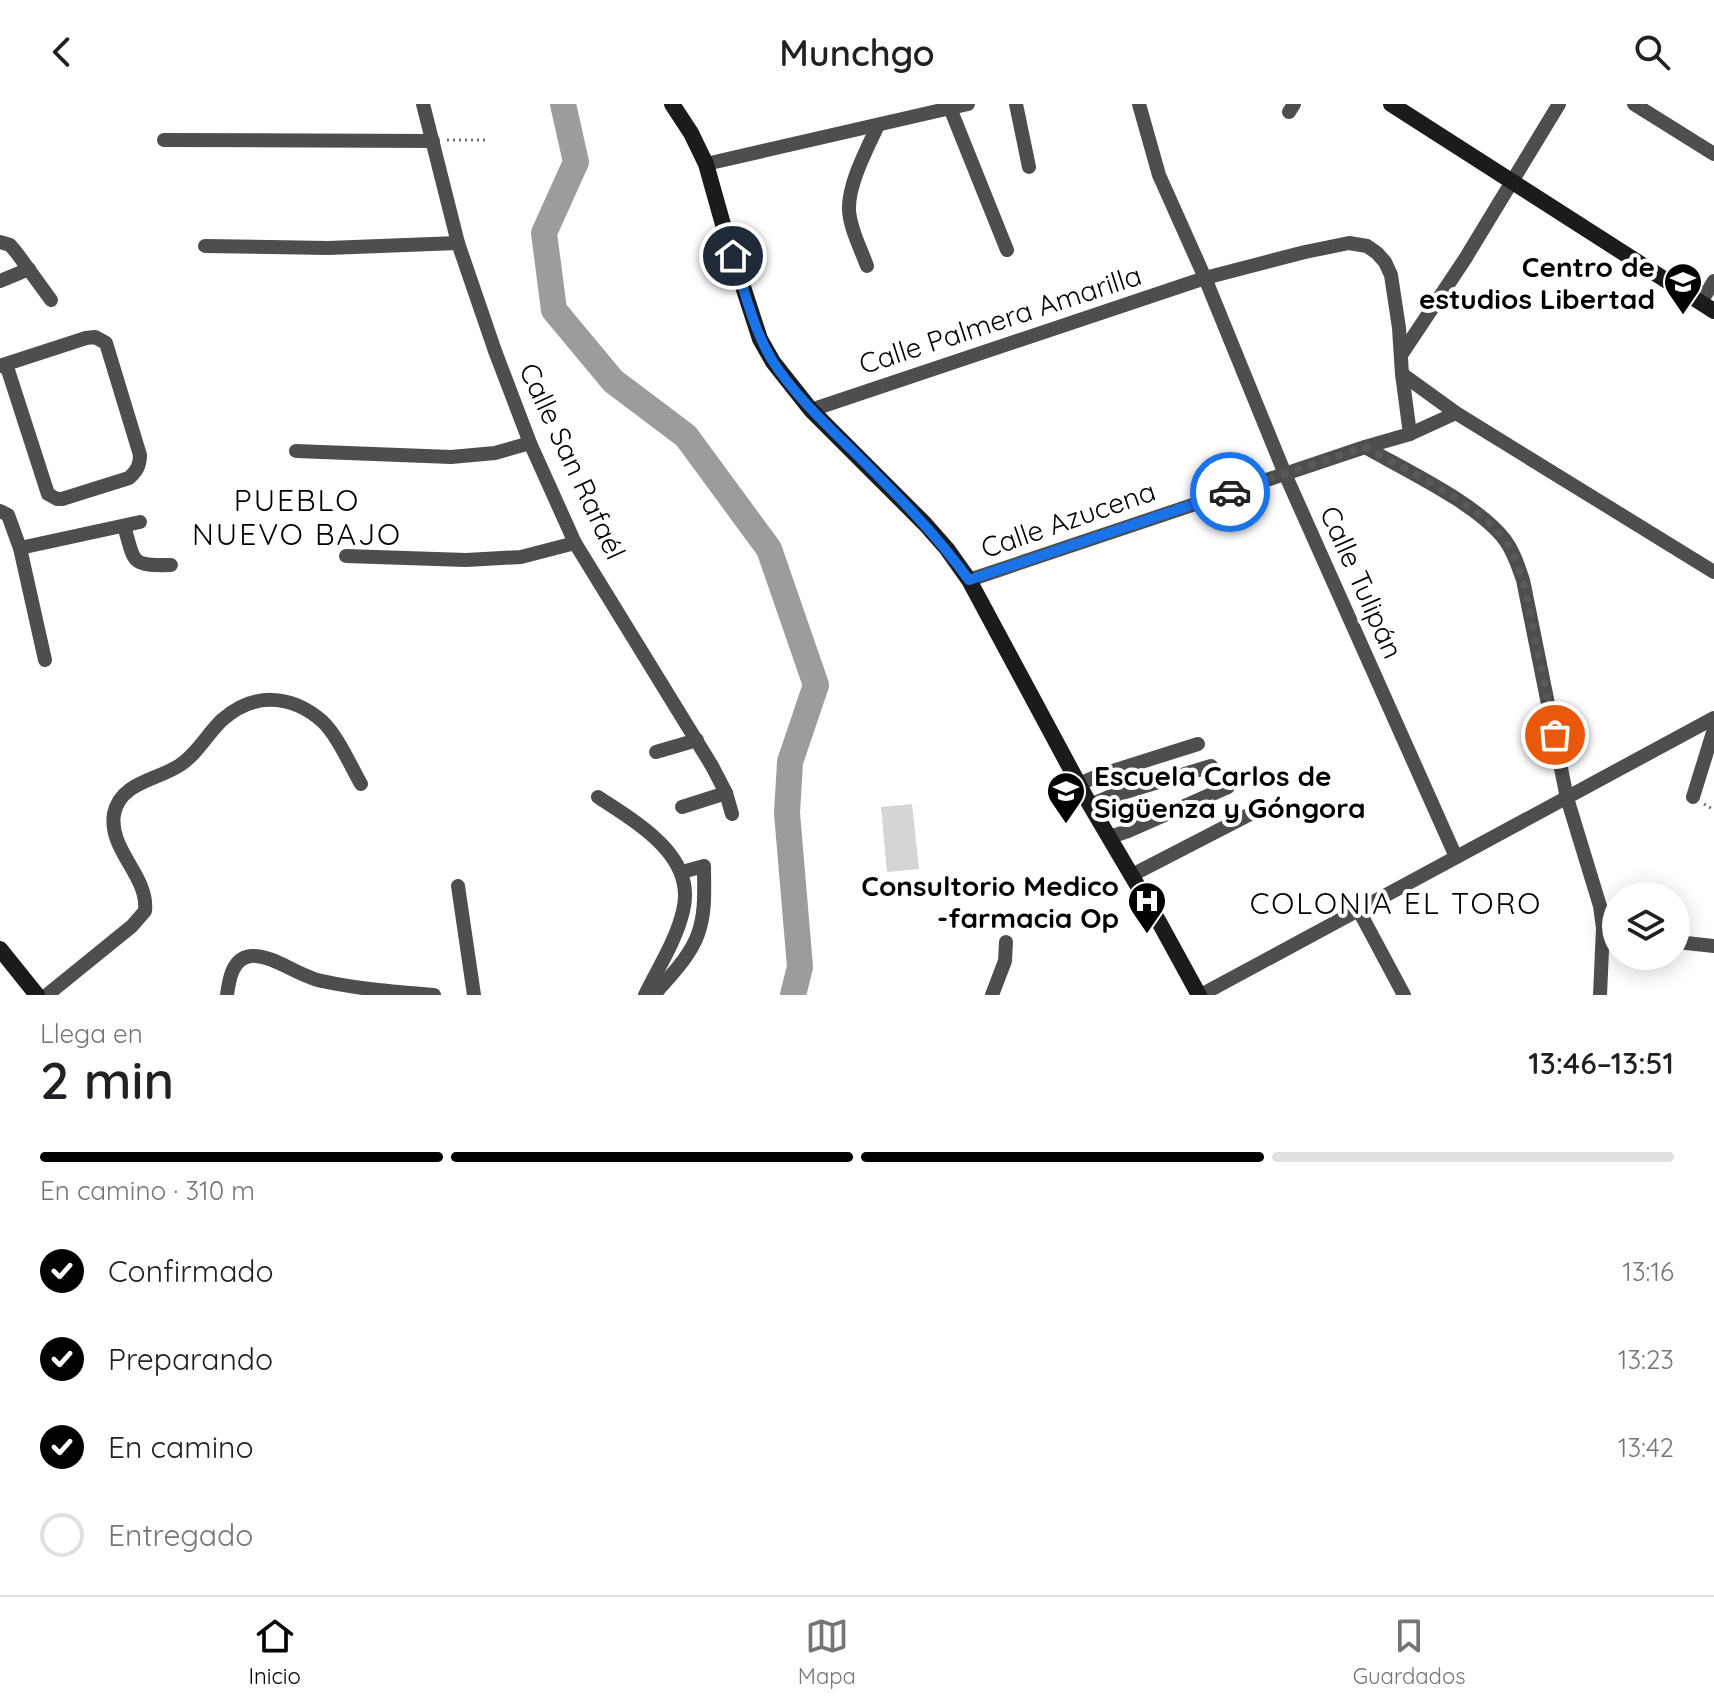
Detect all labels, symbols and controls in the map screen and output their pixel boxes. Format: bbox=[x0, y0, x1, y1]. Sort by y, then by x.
icon: back bbox=[40, 30, 84, 74]
text: Munchgo bbox=[779, 30, 935, 75]
icon: search bbox=[1630, 30, 1674, 74]
pin bbox=[699, 222, 767, 290]
icon: home bbox=[711, 234, 755, 278]
place label: Centro de estudios Libertad bbox=[1419, 249, 1655, 316]
street label: Calle Palmera Amarilla bbox=[854, 257, 1146, 381]
school or university icon: Centro de estudios Libertad bbox=[1662, 261, 1704, 316]
street label: Calle San Rafaél bbox=[512, 357, 634, 565]
courier bbox=[1190, 452, 1270, 532]
icon: car bbox=[1208, 470, 1252, 514]
street label: Calle Azucena bbox=[976, 473, 1160, 565]
district label: PUEBLO NUEVO BAJO bbox=[192, 481, 402, 553]
street label: Calle Tulipán bbox=[1313, 500, 1411, 664]
pin bbox=[1521, 701, 1589, 769]
icon: bag bbox=[1533, 713, 1577, 757]
place label: Escuela Carlos de Sigüenza y Góngora bbox=[1094, 758, 1366, 825]
school or university icon: Escuela Carlos de Sigüenza y Góngora bbox=[1045, 770, 1087, 825]
place label: Consultorio Medico -farmacia Op bbox=[861, 868, 1119, 935]
hospital icon: Consultorio Medico -farmacia Op bbox=[1126, 880, 1168, 935]
map controls bbox=[1602, 882, 1690, 970]
button: layers bbox=[1602, 882, 1690, 970]
district label: COLONIA EL TORO bbox=[1250, 884, 1542, 922]
text: Llega en bbox=[40, 1017, 143, 1050]
text: 13:46–13:51 bbox=[1528, 1044, 1674, 1082]
text: 2 min bbox=[40, 1047, 174, 1112]
text: En camino · 310 m bbox=[40, 1174, 255, 1207]
icon: check bbox=[40, 1249, 84, 1293]
text: Confirmado bbox=[108, 1252, 274, 1290]
text: 13:16 bbox=[1622, 1255, 1674, 1288]
icon: check bbox=[40, 1337, 84, 1381]
text: Preparando bbox=[108, 1340, 273, 1378]
text: 13:23 bbox=[1618, 1343, 1674, 1376]
icon: check bbox=[40, 1425, 84, 1469]
text: En camino bbox=[108, 1428, 254, 1466]
text: 13:42 bbox=[1618, 1431, 1674, 1464]
text: Entregado bbox=[108, 1516, 253, 1554]
tab: Inicio bbox=[248, 1614, 301, 1690]
tab: Mapa bbox=[798, 1614, 856, 1690]
tab: Guardados bbox=[1353, 1614, 1466, 1690]

